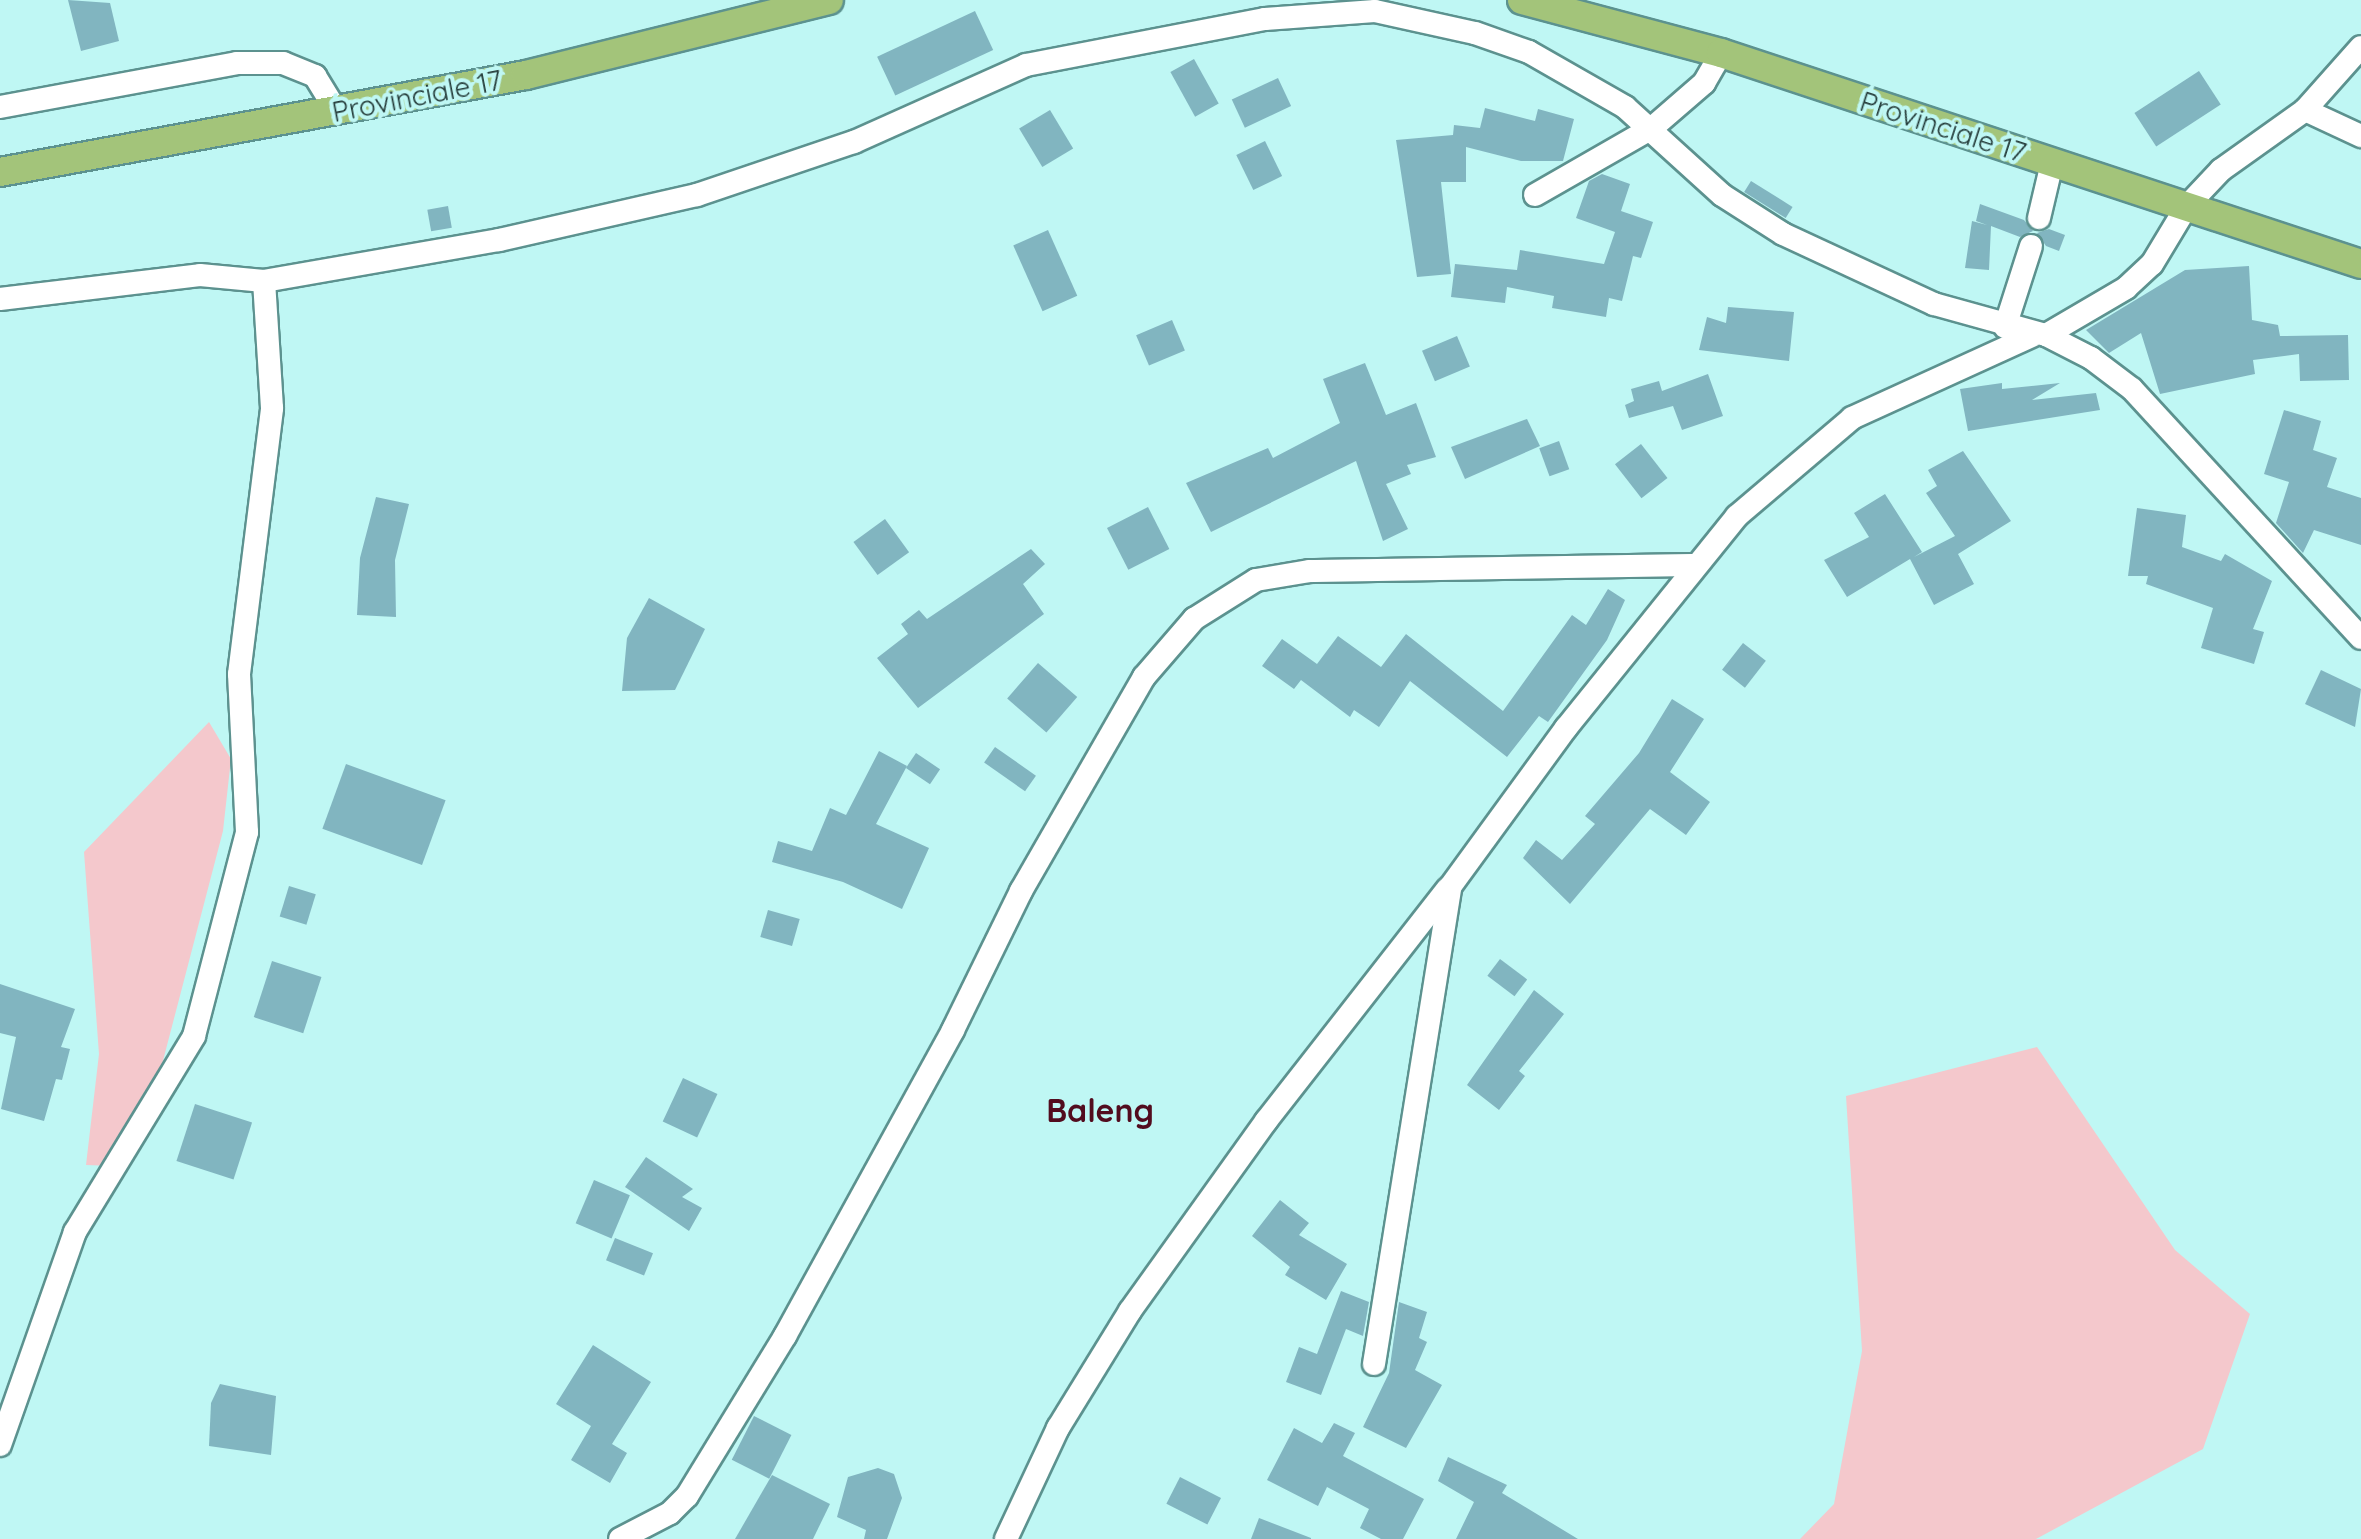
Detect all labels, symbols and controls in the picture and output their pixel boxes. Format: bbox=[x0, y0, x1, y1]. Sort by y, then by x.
street label: Provinciale 17 bbox=[329, 63, 505, 129]
street label: Provinciale 17 bbox=[1856, 84, 2030, 170]
district label: Baleng bbox=[1046, 1091, 1154, 1129]

